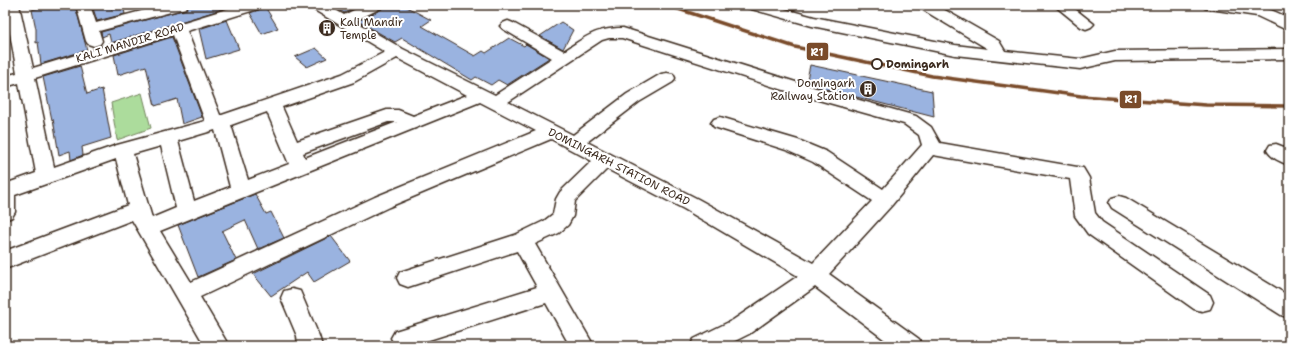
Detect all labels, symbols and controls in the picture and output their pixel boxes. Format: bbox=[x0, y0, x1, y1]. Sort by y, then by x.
place label: Kali Mandir Temple bbox=[340, 15, 403, 43]
building icon: Kali Mandir Temple bbox=[317, 18, 337, 38]
street label: KALI MANDIR ROAD bbox=[74, 19, 186, 67]
line badge: R1 bbox=[806, 42, 829, 61]
text: R1 bbox=[811, 45, 823, 60]
place label: Domingarh bbox=[886, 57, 950, 72]
marker: Domingarh bbox=[871, 58, 883, 70]
place label: Domingarh Railway Station bbox=[770, 76, 855, 104]
building icon: Domingarh Railway Station bbox=[858, 79, 878, 99]
line badge: R1 bbox=[1119, 90, 1142, 109]
text: R1 bbox=[1125, 92, 1137, 107]
street label: DOMINGARH STATION ROAD bbox=[545, 125, 693, 209]

